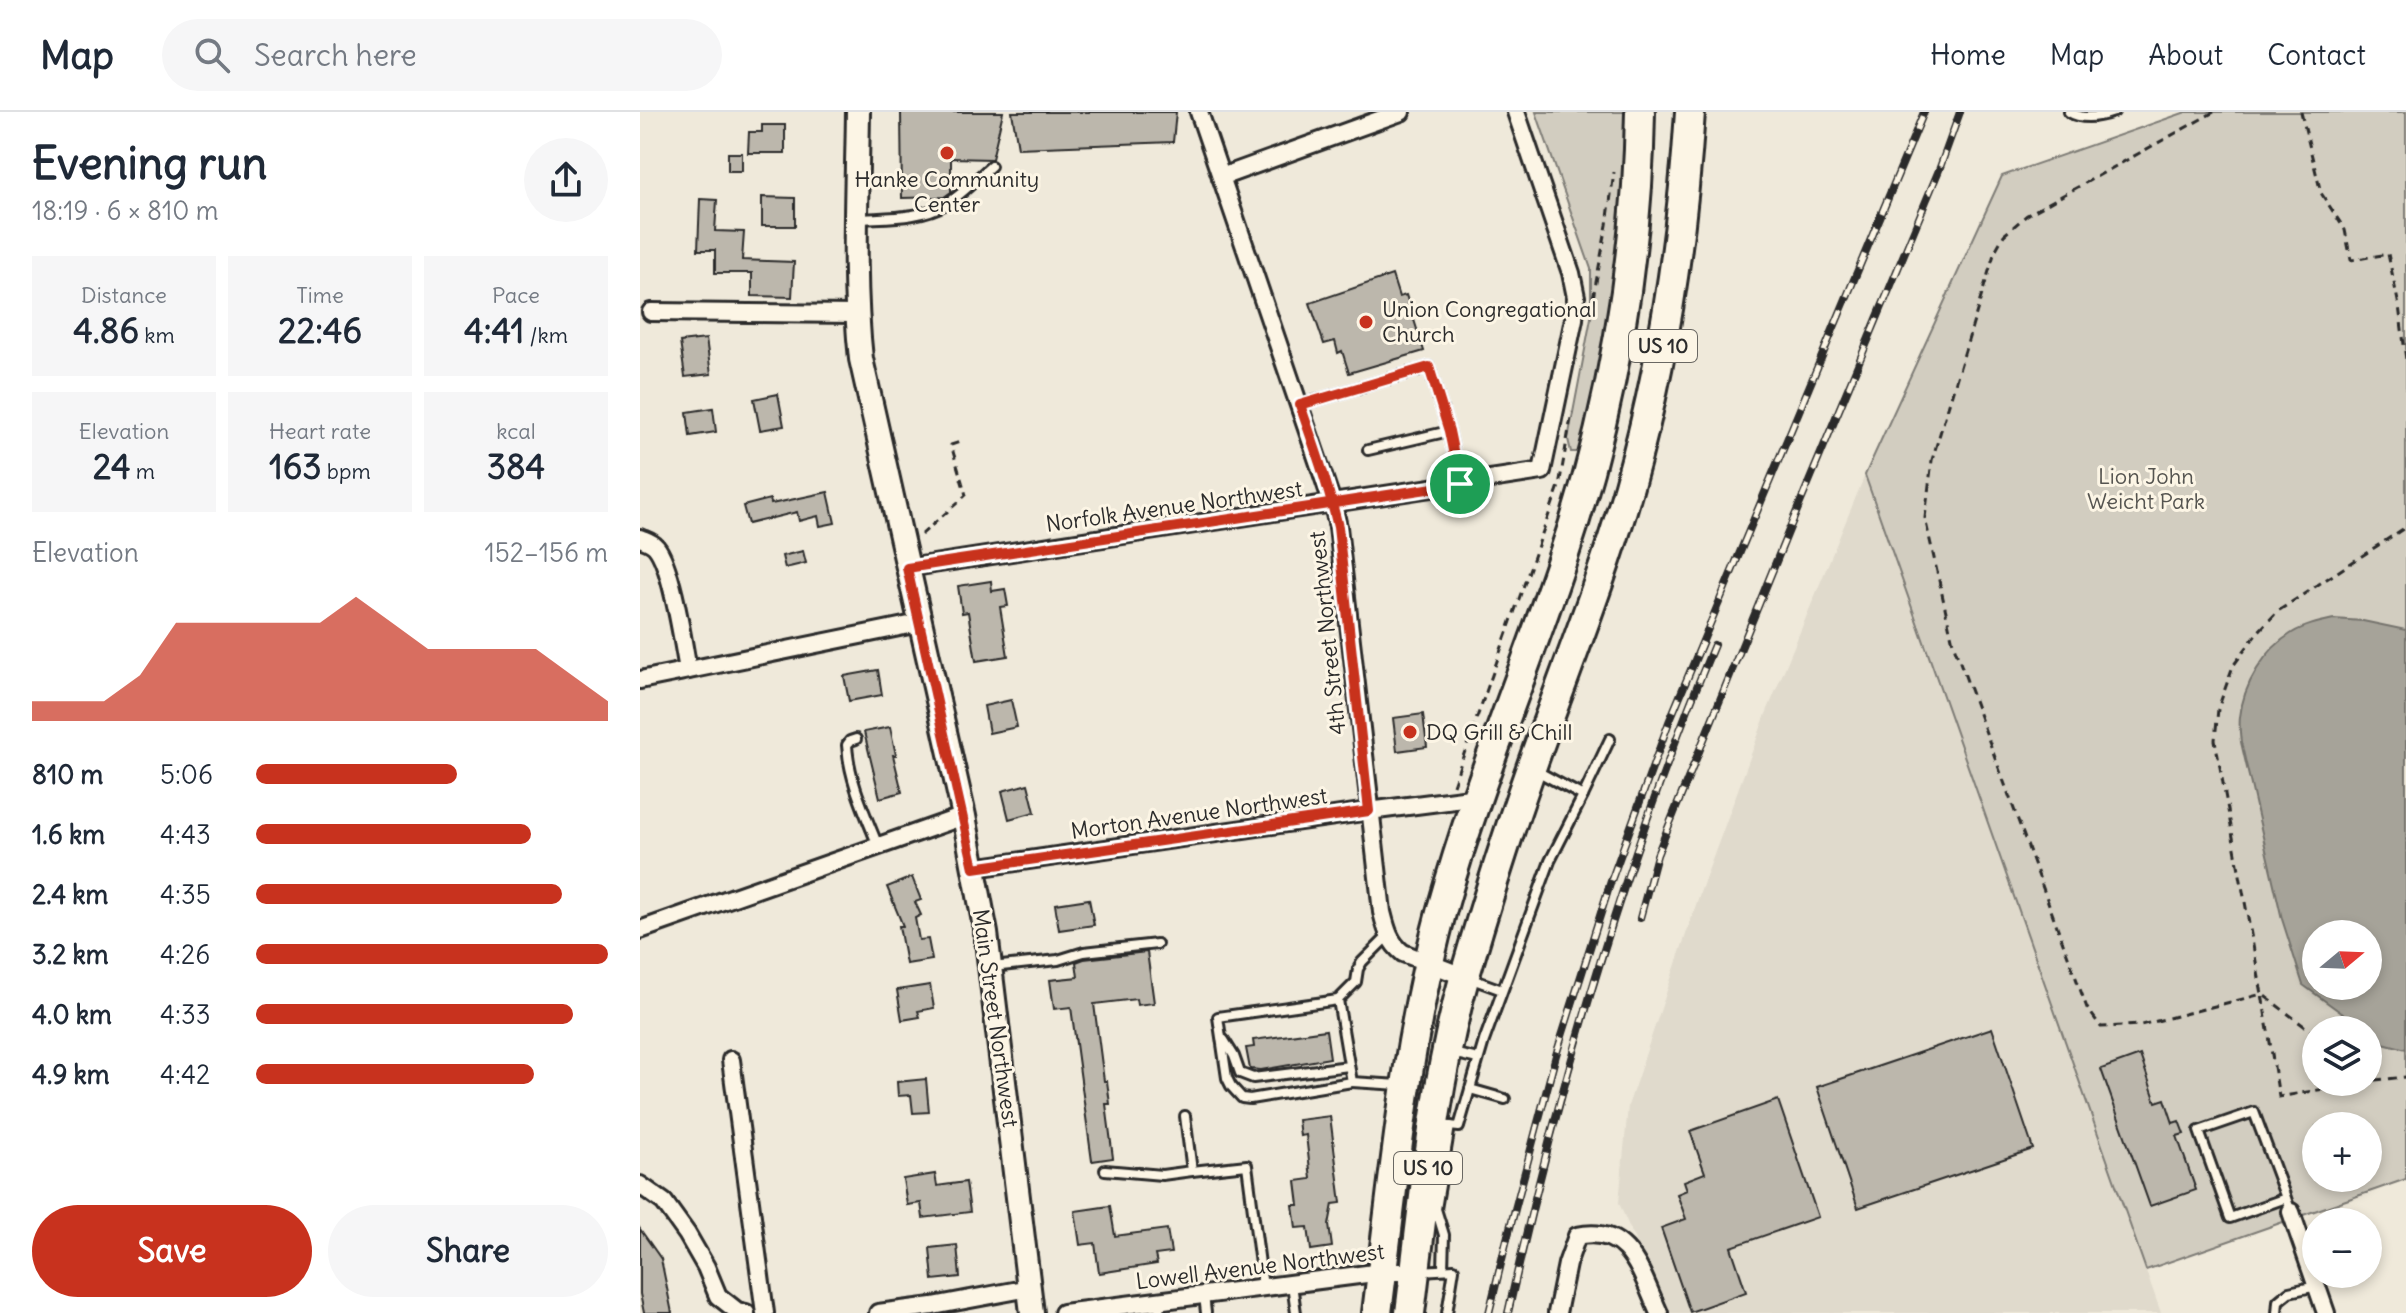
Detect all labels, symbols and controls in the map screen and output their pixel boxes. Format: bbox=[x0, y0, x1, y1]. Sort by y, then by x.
search box bbox=[162, 19, 722, 91]
text: Map bbox=[40, 32, 114, 79]
icon: search bbox=[190, 33, 234, 77]
text: Search here bbox=[254, 36, 417, 74]
text: Home bbox=[1930, 37, 2006, 73]
text: Map bbox=[2050, 37, 2104, 73]
text: About bbox=[2148, 37, 2223, 73]
text: Contact bbox=[2267, 37, 2366, 73]
text: Evening run bbox=[32, 136, 267, 191]
button: share bbox=[524, 138, 608, 222]
marker: Hanke Community Center bbox=[938, 144, 956, 162]
place label: Hanke Community Center bbox=[855, 165, 1039, 218]
text: 18:19 · 6 × 810 m bbox=[32, 194, 218, 227]
text: Distance bbox=[81, 281, 167, 309]
text: Time bbox=[296, 281, 344, 309]
text: Pace bbox=[492, 281, 540, 309]
place label: Union Congregational Church bbox=[1382, 295, 1596, 348]
text: 4.86 bbox=[73, 309, 139, 352]
text: 22:46 bbox=[278, 309, 362, 352]
text: 4:41 bbox=[464, 309, 524, 352]
marker: Union Congregational Church bbox=[1357, 313, 1375, 331]
text: km bbox=[139, 321, 175, 349]
text: /km bbox=[524, 321, 568, 349]
road number: US 10 bbox=[1629, 330, 1697, 362]
text: Elevation bbox=[79, 417, 169, 445]
text: Heart rate bbox=[269, 417, 371, 445]
text: kcal bbox=[496, 417, 536, 445]
text: 24 bbox=[93, 445, 131, 488]
text: 163 bbox=[269, 445, 322, 488]
text: 384 bbox=[487, 445, 545, 488]
pin bbox=[1426, 450, 1494, 518]
text: m bbox=[131, 457, 155, 485]
text: bpm bbox=[322, 457, 371, 485]
icon: arrive bbox=[1438, 462, 1482, 506]
park label: Lion John Weicht Park bbox=[2087, 462, 2205, 515]
street label: Norfolk Avenue Northwest bbox=[1044, 474, 1304, 538]
street label: 4th Street Northwest bbox=[1302, 530, 1352, 736]
text: Elevation bbox=[32, 536, 139, 569]
text: 152–156 m bbox=[484, 536, 608, 569]
place label: DQ Grill & Chill bbox=[1426, 718, 1572, 746]
marker: DQ Grill & Chill bbox=[1401, 723, 1419, 741]
text: 810 m bbox=[32, 758, 103, 791]
text: 5:06 bbox=[160, 758, 213, 791]
street label: Morton Avenue Northwest bbox=[1069, 781, 1329, 845]
text: 1.6 km bbox=[32, 818, 105, 851]
text: 4:43 bbox=[160, 818, 211, 851]
text: 2.4 km bbox=[32, 878, 108, 911]
text: 4:35 bbox=[160, 878, 211, 911]
street label: Main Street Northwest bbox=[967, 907, 1025, 1129]
north arrow bbox=[2302, 920, 2382, 1000]
map controls bbox=[2302, 920, 2382, 1288]
text: 3.2 km bbox=[32, 938, 109, 971]
text: 4:26 bbox=[160, 938, 210, 971]
text: 4.0 km bbox=[32, 998, 112, 1031]
text: 4:33 bbox=[160, 998, 210, 1031]
button: layers bbox=[2302, 1016, 2382, 1096]
text: 4.9 km bbox=[32, 1058, 110, 1091]
text: 4:42 bbox=[160, 1058, 210, 1091]
button: + bbox=[2302, 1112, 2382, 1192]
road number: US 10 bbox=[1394, 1152, 1462, 1184]
button: Save bbox=[32, 1205, 312, 1297]
button: Share bbox=[328, 1205, 608, 1297]
button: − bbox=[2302, 1208, 2382, 1288]
street label: Lowell Avenue Northwest bbox=[1134, 1237, 1386, 1295]

